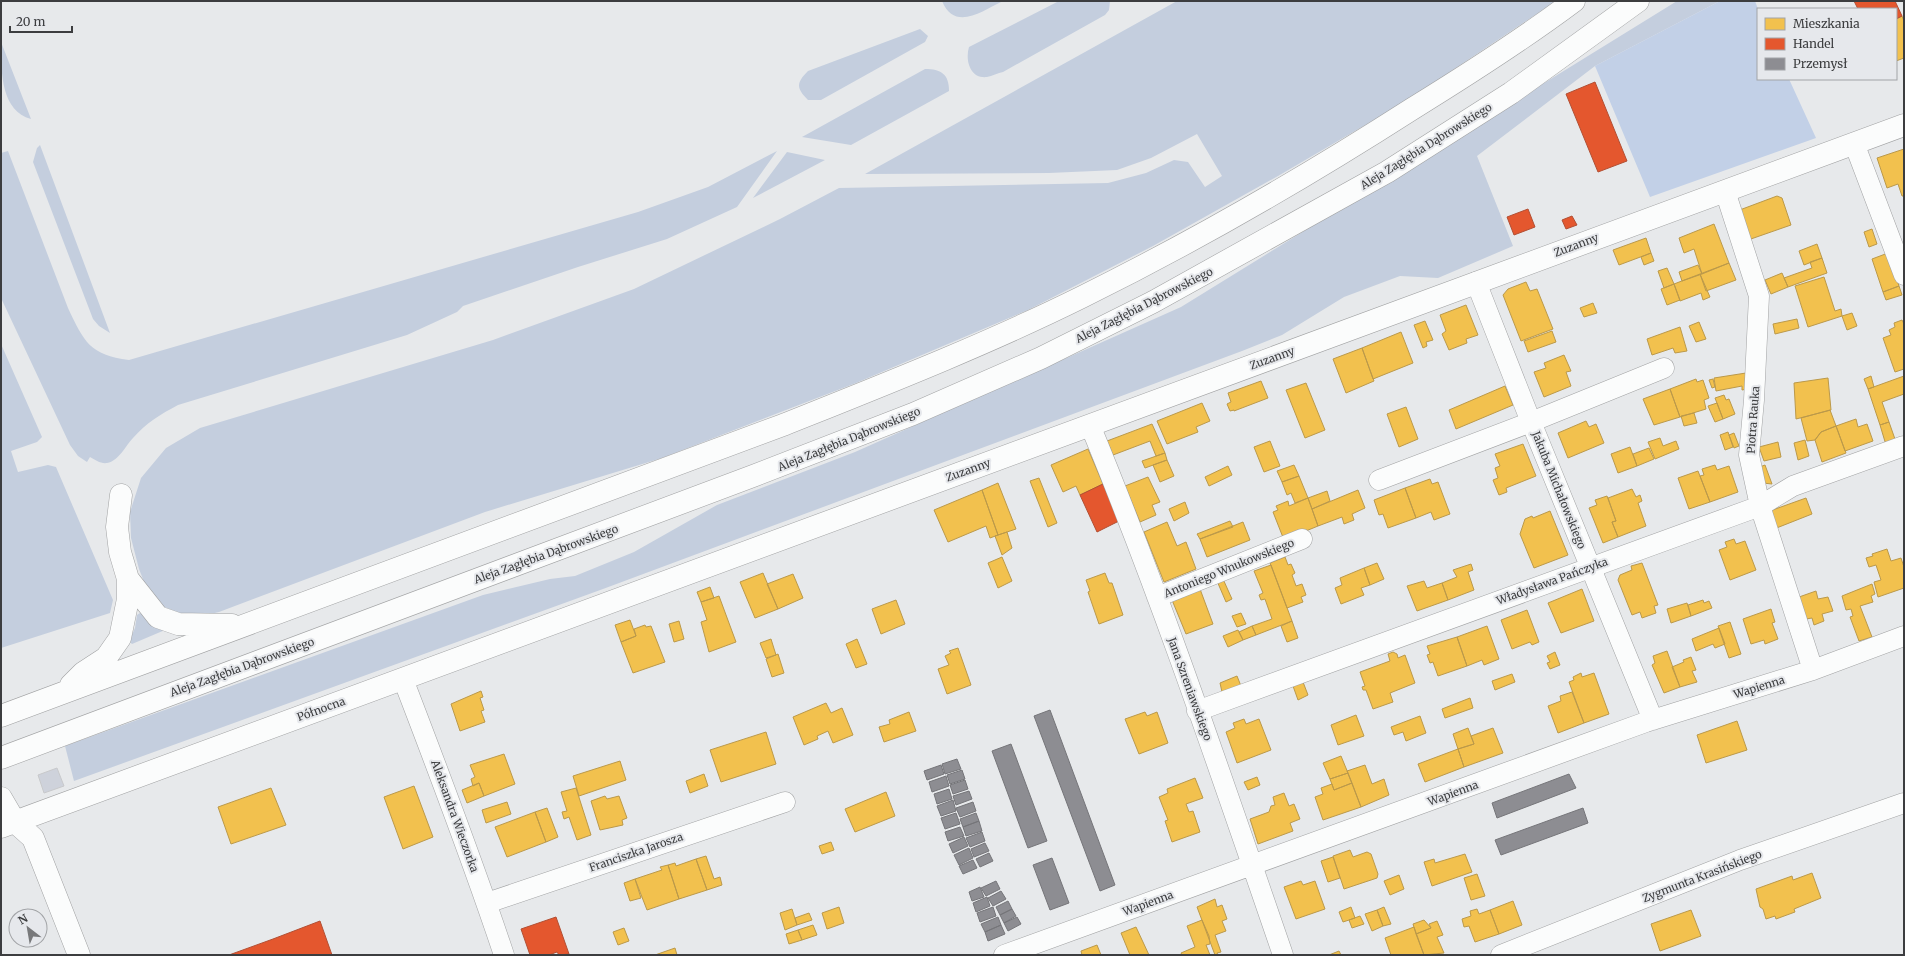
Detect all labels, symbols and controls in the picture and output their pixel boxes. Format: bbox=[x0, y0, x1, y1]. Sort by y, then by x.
scale bar bbox=[10, 8, 72, 34]
legend bbox=[1757, 8, 1897, 80]
text: 20 m bbox=[16, 14, 45, 29]
text: Mieszkania bbox=[1793, 16, 1860, 31]
text: Handel bbox=[1793, 36, 1835, 51]
text: Przemysł bbox=[1793, 56, 1847, 71]
street label: Aleja Zagłębia Dąbrowskiego bbox=[1357, 99, 1495, 193]
street label: Zuzanny bbox=[1552, 230, 1601, 260]
street label: Aleja Zagłębia Dąbrowskiego bbox=[1072, 264, 1216, 346]
street label: Zuzanny bbox=[1248, 343, 1297, 373]
street label: Piotra Rauka bbox=[1744, 386, 1762, 454]
street label: Aleja Zagłębia Dąbrowskiego bbox=[775, 404, 923, 474]
street label: Jakuba Michałowskiego bbox=[1529, 428, 1589, 551]
street label: Zuzanny bbox=[944, 455, 993, 485]
street label: Aleja Zagłębia Dąbrowskiego bbox=[471, 521, 621, 587]
street label: Antoniego Wnukowskiego bbox=[1161, 535, 1297, 601]
street label: Władysława Pańczyka bbox=[1494, 554, 1610, 608]
street label: Aleja Zagłębia Dąbrowskiego bbox=[167, 634, 317, 700]
street label: Jana Szreniawskiego bbox=[1164, 635, 1215, 743]
street label: Wapienna bbox=[1731, 673, 1786, 702]
street label: Północna bbox=[295, 694, 347, 724]
street label: Aleksandra Wieczorka bbox=[428, 757, 482, 874]
street label: Wapienna bbox=[1425, 777, 1480, 809]
street label: Franciszka Jarosza bbox=[587, 829, 685, 875]
street label: Zygmunta Krasińskiego bbox=[1640, 847, 1764, 905]
street label: Wapienna bbox=[1120, 887, 1175, 919]
north arrow bbox=[8, 908, 48, 948]
text: N bbox=[16, 911, 30, 928]

